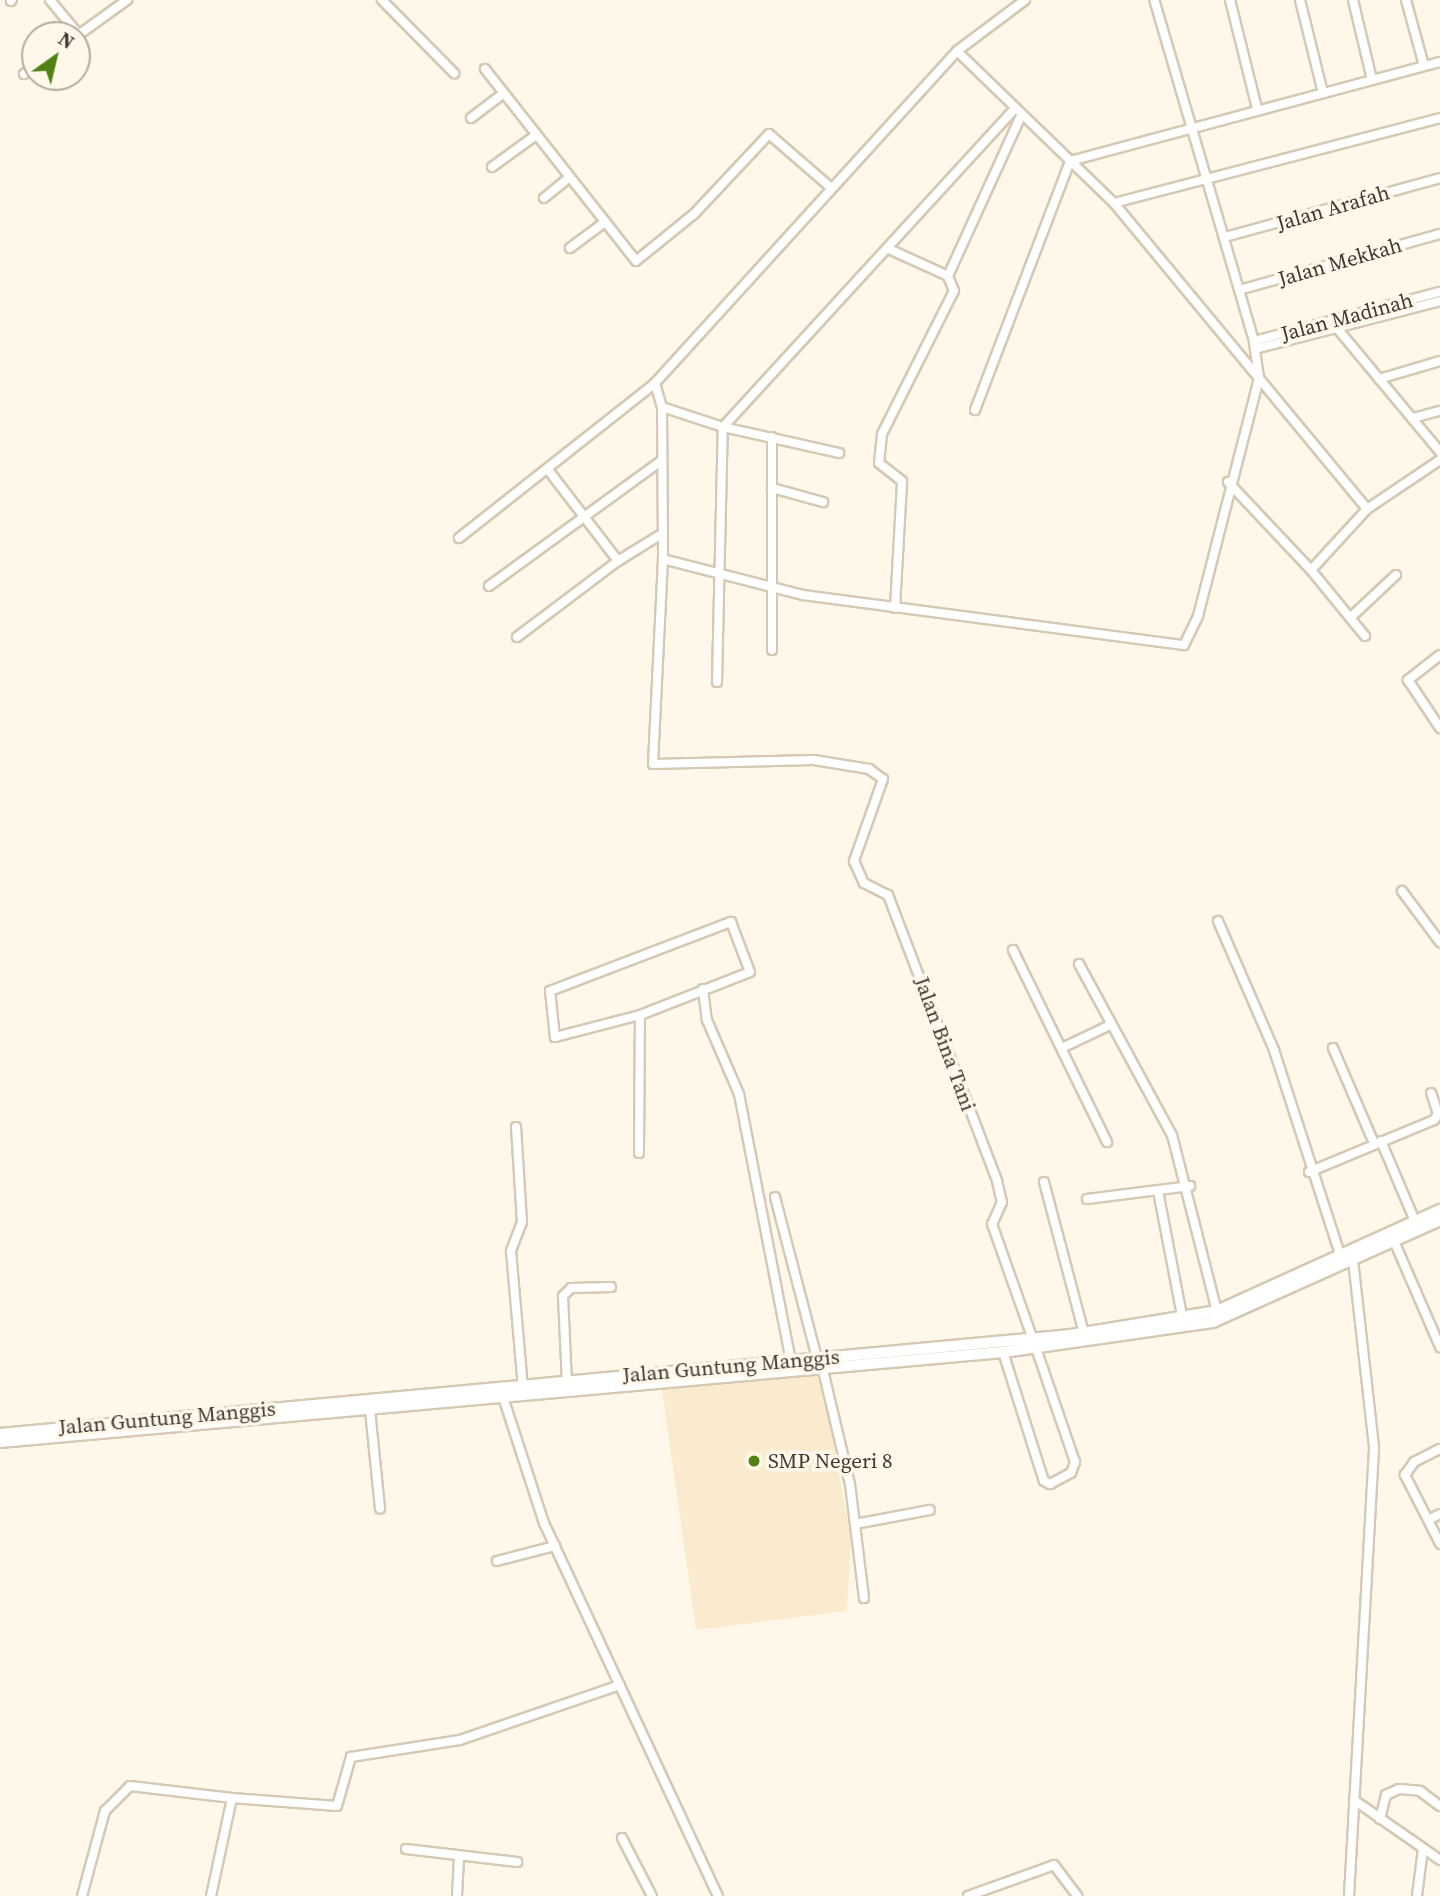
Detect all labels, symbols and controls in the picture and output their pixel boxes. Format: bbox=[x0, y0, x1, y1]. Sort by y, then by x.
north arrow bbox=[21, 21, 91, 91]
text: N bbox=[54, 26, 80, 55]
street label: Jalan Arafah bbox=[1274, 180, 1392, 236]
street label: Jalan Mekkah bbox=[1275, 232, 1405, 292]
street label: Jalan Madinah bbox=[1278, 287, 1416, 347]
street label: Jalan Bina Tani bbox=[909, 973, 981, 1115]
street label: Jalan Guntung Manggis bbox=[621, 1344, 841, 1388]
street label: Jalan Guntung Manggis bbox=[57, 1396, 277, 1440]
place label: SMP Negeri 8 bbox=[768, 1448, 893, 1474]
marker: SMP Negeri 8 bbox=[746, 1453, 762, 1469]

